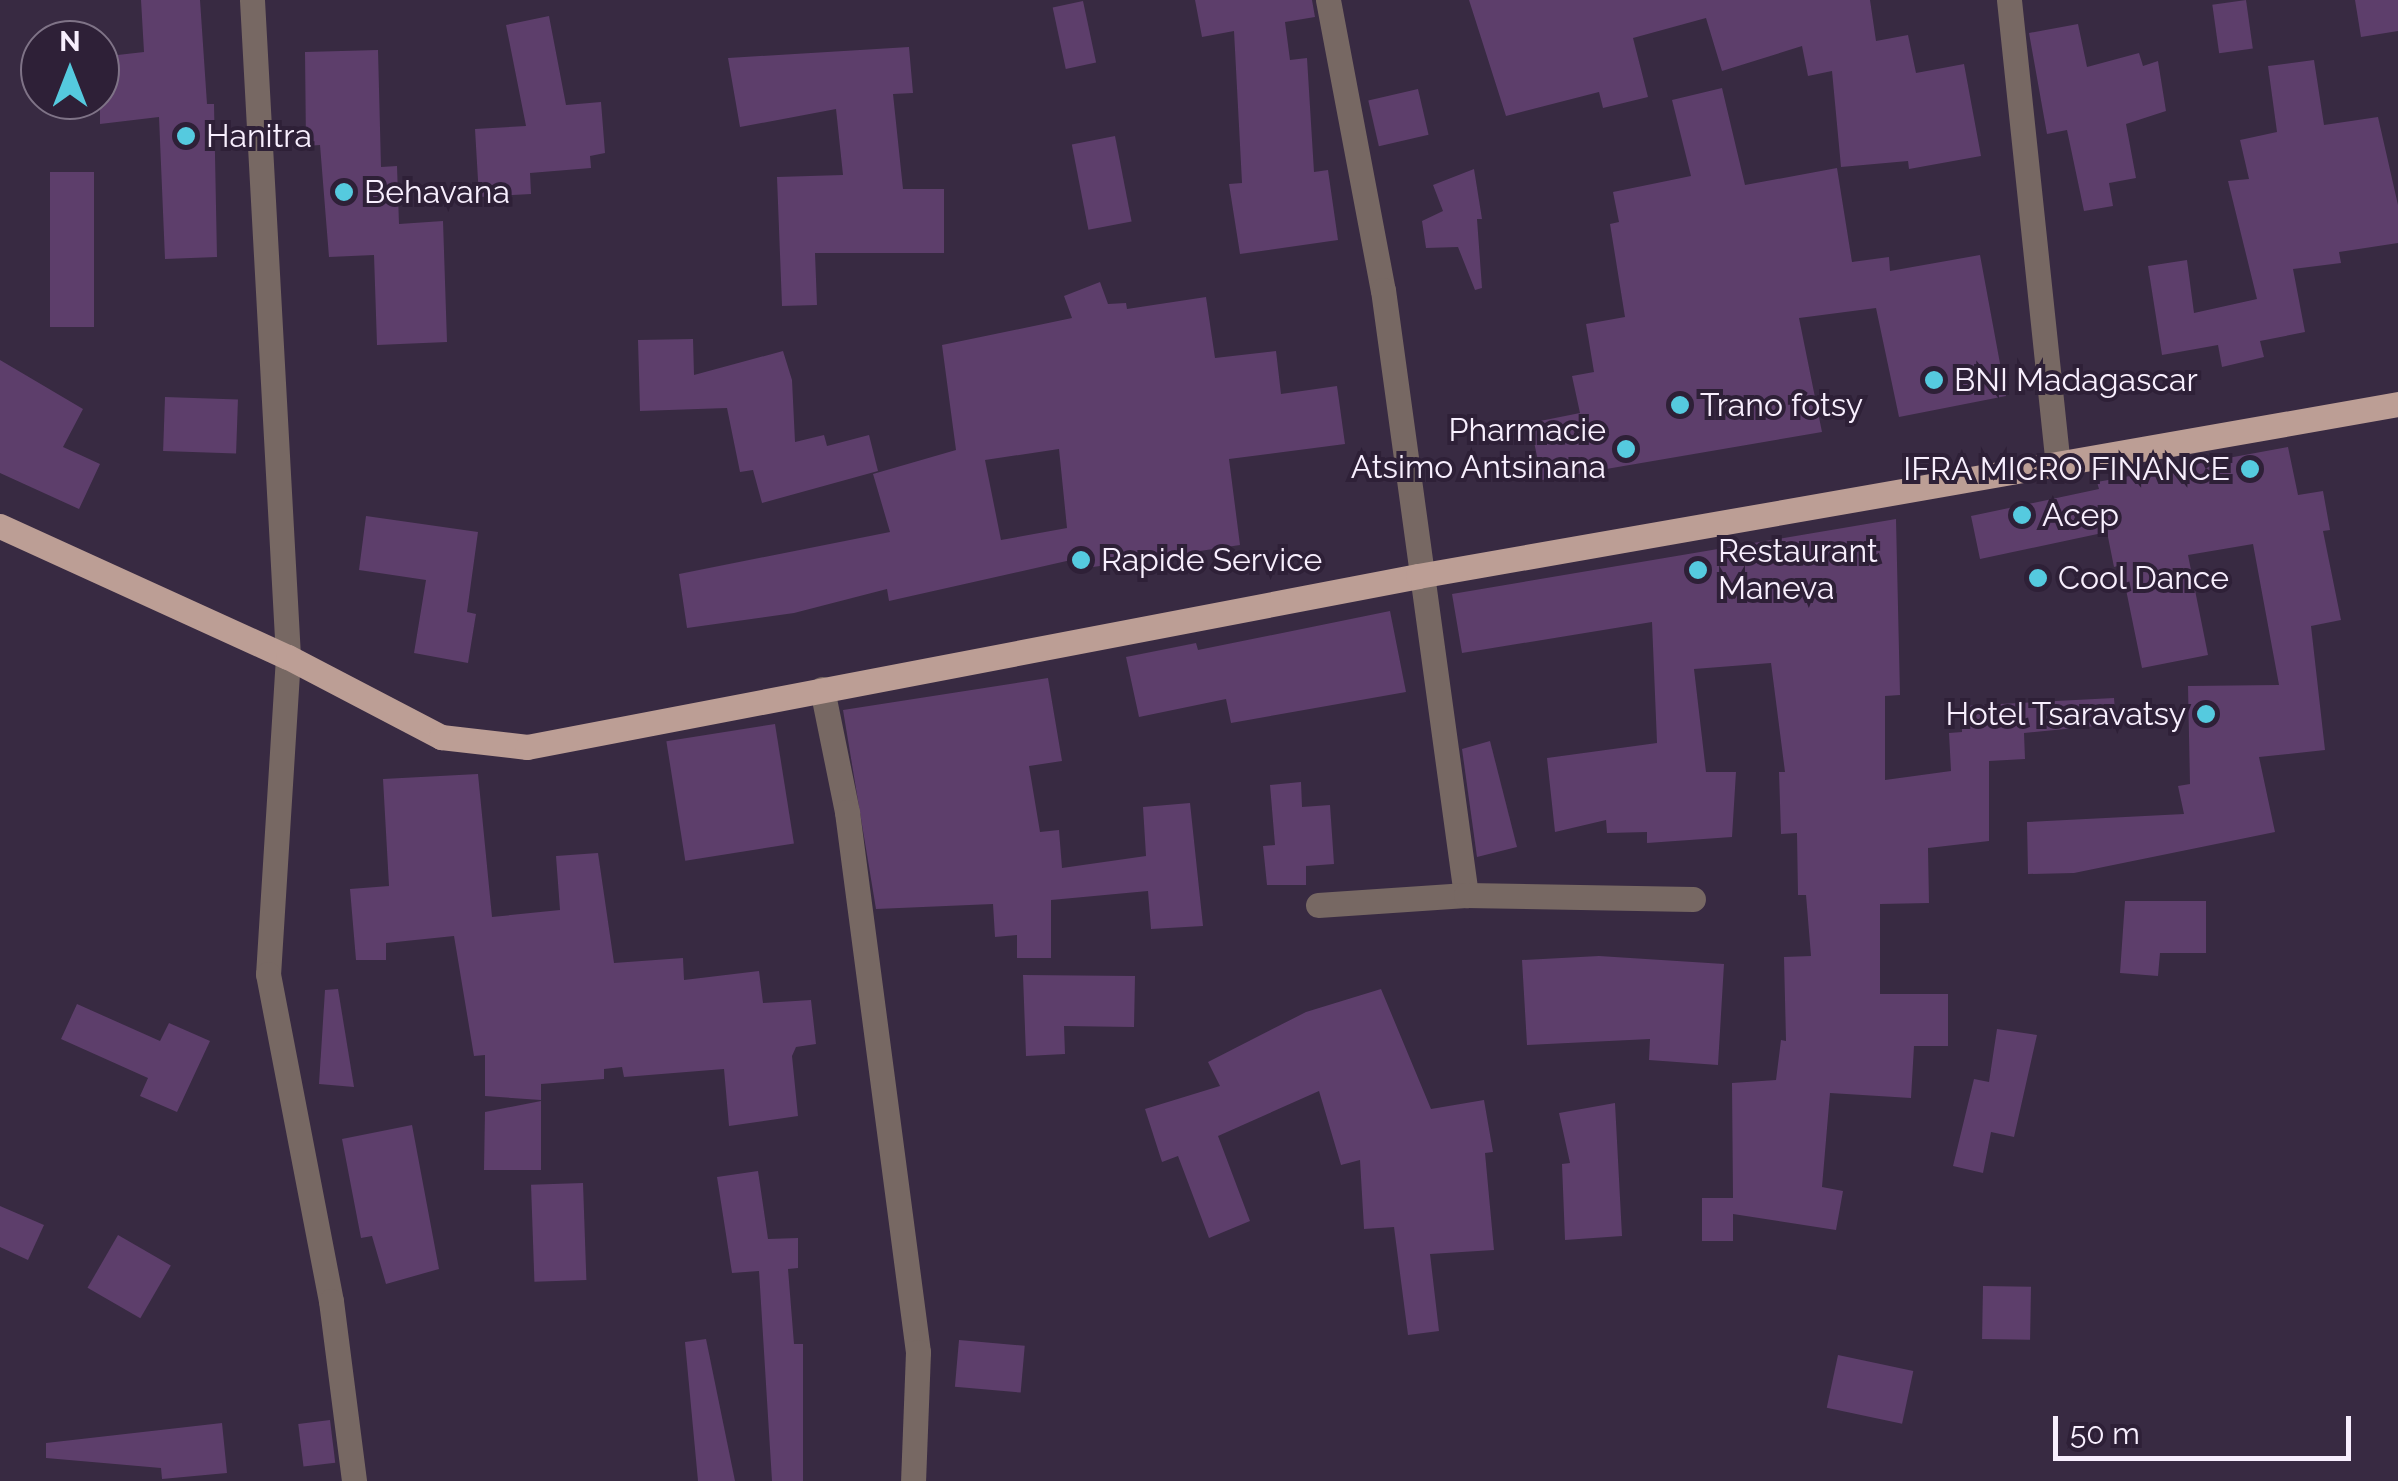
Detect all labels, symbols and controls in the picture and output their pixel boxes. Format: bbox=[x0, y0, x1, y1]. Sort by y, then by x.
north arrow bbox=[20, 20, 120, 120]
text: N bbox=[59, 25, 81, 58]
place label: Hanitra bbox=[206, 117, 312, 155]
marker: Hanitra bbox=[175, 125, 197, 147]
place label: Behavana bbox=[364, 173, 510, 211]
marker: Behavana bbox=[333, 181, 355, 203]
place label: BNI Madagascar bbox=[1954, 361, 2198, 399]
marker: BNI Madagascar bbox=[1923, 369, 1945, 391]
place label: Trano fotsy bbox=[1700, 386, 1863, 424]
marker: Trano fotsy bbox=[1669, 394, 1691, 416]
place label: Pharmacie Atsimo Antsinana bbox=[1350, 412, 1606, 487]
marker: Pharmacie Atsimo Antsinana bbox=[1615, 438, 1637, 460]
place label: IFRA MICRO FINANCE bbox=[1902, 450, 2230, 488]
marker: IFRA MICRO FINANCE bbox=[2239, 458, 2261, 480]
place label: Acep bbox=[2042, 496, 2119, 534]
marker: Acep bbox=[2011, 504, 2033, 526]
place label: Restaurant Maneva bbox=[1718, 533, 1878, 608]
place label: Rapide Service bbox=[1101, 541, 1322, 579]
marker: Rapide Service bbox=[1070, 549, 1092, 571]
marker: Restaurant Maneva bbox=[1687, 559, 1709, 581]
place label: Cool Dance bbox=[2058, 559, 2230, 597]
marker: Cool Dance bbox=[2027, 567, 2049, 589]
place label: Hotel Tsaravatsy bbox=[1943, 695, 2186, 733]
marker: Hotel Tsaravatsy bbox=[2195, 703, 2217, 725]
scale bar bbox=[2058, 1396, 2356, 1458]
text: 50 m bbox=[2070, 1416, 2140, 1451]

